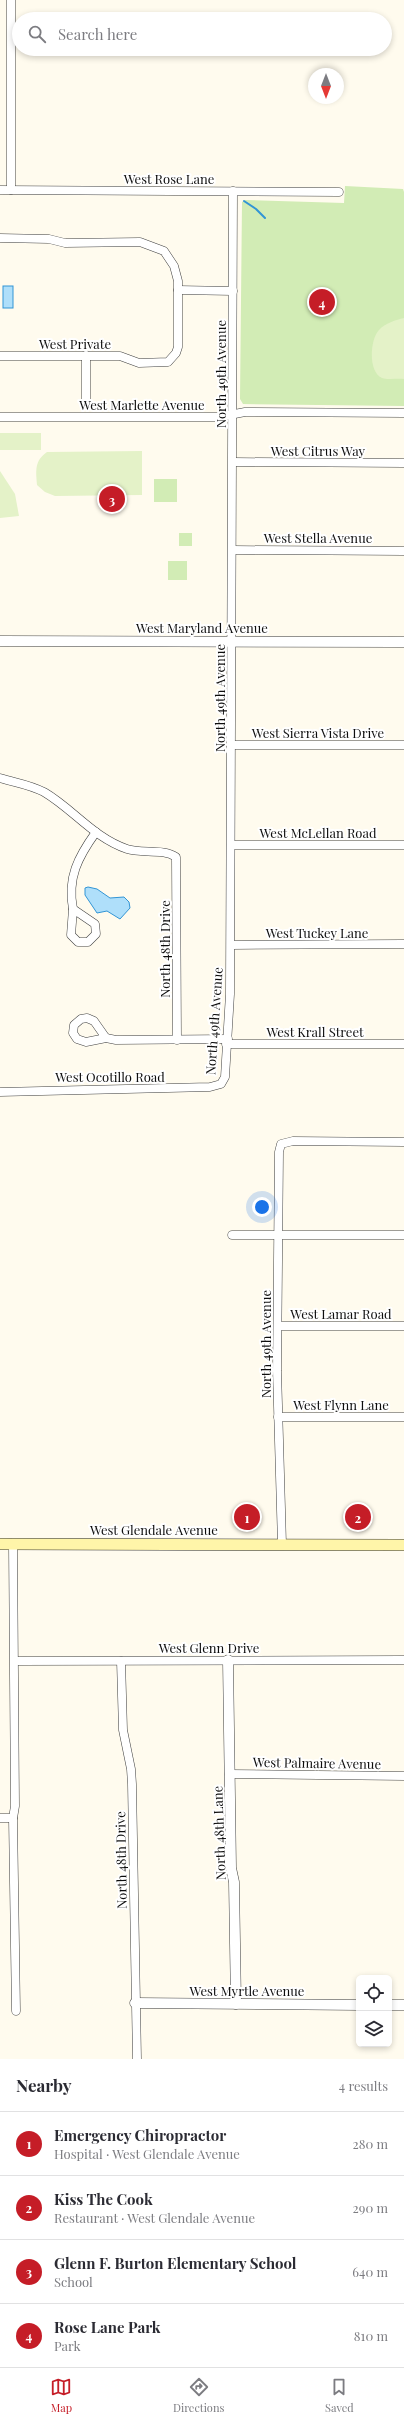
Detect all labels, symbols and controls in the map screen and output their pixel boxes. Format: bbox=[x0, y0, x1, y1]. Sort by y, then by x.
search box bbox=[12, 12, 392, 56]
icon: search bbox=[26, 23, 48, 45]
text: Search here bbox=[58, 24, 137, 44]
north arrow bbox=[308, 68, 344, 104]
street label: West Rose Lane bbox=[123, 170, 215, 187]
pin: 4 bbox=[309, 287, 335, 317]
street label: North 49th Avenue bbox=[212, 320, 229, 428]
street label: West Private bbox=[38, 335, 111, 352]
street label: West Marlette Avenue bbox=[78, 396, 205, 413]
street label: West Citrus Way bbox=[270, 442, 366, 459]
pin: 3 bbox=[99, 484, 125, 514]
street label: West Stella Avenue bbox=[263, 529, 373, 546]
street label: West Maryland Avenue bbox=[135, 619, 268, 636]
street label: North 49th Avenue bbox=[211, 644, 228, 752]
street label: West Sierra Vista Drive bbox=[251, 724, 385, 741]
street label: West McLellan Road bbox=[259, 824, 377, 841]
street label: North 48th Drive bbox=[156, 900, 173, 998]
street label: West Tuckey Lane bbox=[265, 924, 369, 941]
street label: North 49th Avenue bbox=[201, 966, 226, 1075]
street label: West Krall Street bbox=[265, 1023, 364, 1040]
street label: West Ocotillo Road bbox=[54, 1068, 165, 1085]
your location bbox=[252, 1197, 272, 1217]
street label: North 49th Avenue bbox=[257, 1290, 274, 1398]
street label: West Lamar Road bbox=[289, 1305, 392, 1322]
street label: West Flynn Lane bbox=[292, 1396, 389, 1413]
pin: 1 bbox=[234, 1502, 260, 1532]
pin: 2 bbox=[345, 1502, 371, 1532]
street label: West Glendale Avenue bbox=[89, 1521, 218, 1538]
street label: West Glenn Drive bbox=[158, 1639, 260, 1656]
street label: West Palmaire Avenue bbox=[252, 1753, 382, 1772]
street label: North 48th Lane bbox=[208, 1785, 229, 1880]
street label: North 48th Drive bbox=[111, 1811, 130, 1909]
map controls bbox=[356, 1975, 392, 2047]
button: locate bbox=[356, 1975, 392, 2011]
street label: West Myrtle Avenue bbox=[189, 1982, 305, 1999]
button: layers bbox=[356, 2011, 392, 2047]
text: Nearby bbox=[16, 2074, 71, 2096]
text: 4 results bbox=[339, 2077, 388, 2094]
text: Emergency Chiropractor bbox=[54, 2125, 226, 2145]
text: 1 bbox=[27, 2135, 31, 2152]
text: 280 m bbox=[352, 2135, 388, 2152]
text: Hospital · West Glendale Avenue bbox=[54, 2145, 240, 2162]
text: Kiss The Cook bbox=[54, 2189, 153, 2209]
text: 2 bbox=[26, 2199, 32, 2216]
text: 290 m bbox=[353, 2199, 388, 2216]
text: Restaurant · West Glendale Avenue bbox=[54, 2209, 255, 2226]
text: Glenn F. Burton Elementary School bbox=[54, 2253, 297, 2273]
text: 3 bbox=[26, 2263, 32, 2280]
text: 640 m bbox=[352, 2263, 388, 2280]
text: School bbox=[54, 2273, 93, 2290]
text: Rose Lane Park bbox=[54, 2317, 161, 2337]
text: 4 bbox=[26, 2327, 32, 2344]
text: 810 m bbox=[354, 2327, 388, 2344]
text: Park bbox=[54, 2337, 81, 2354]
tab: Map bbox=[50, 2376, 72, 2415]
tab: Directions bbox=[173, 2376, 224, 2415]
tab: Saved bbox=[325, 2376, 354, 2415]

